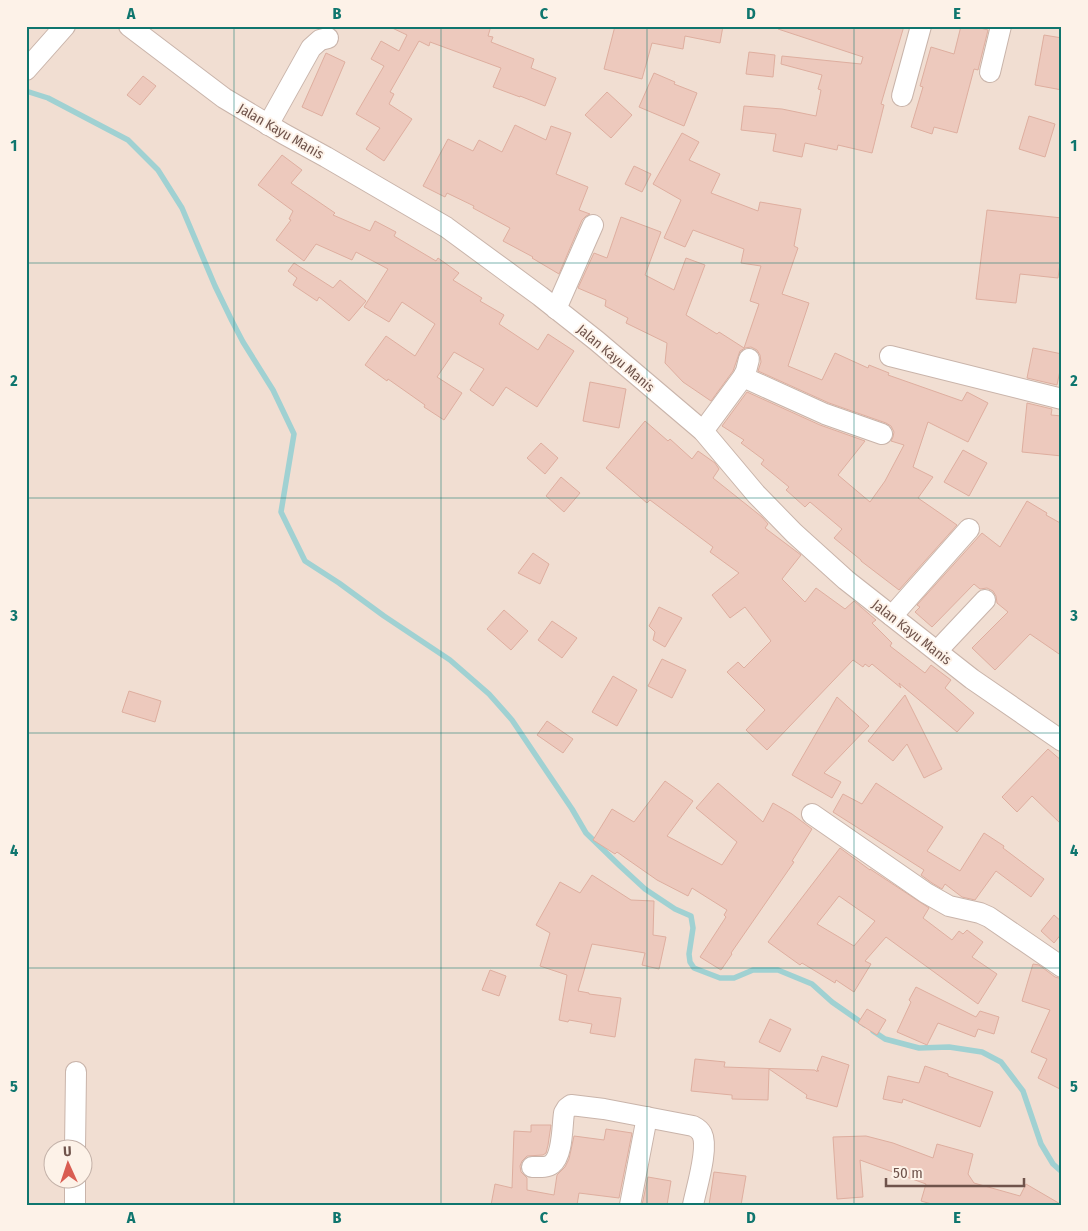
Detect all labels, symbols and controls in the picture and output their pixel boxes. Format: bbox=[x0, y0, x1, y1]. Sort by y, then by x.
text: A bbox=[126, 4, 136, 23]
text: B bbox=[333, 4, 342, 23]
text: C bbox=[540, 4, 549, 23]
text: D bbox=[746, 4, 756, 23]
text: E bbox=[953, 4, 961, 23]
street label: Jalan Kayu Manis bbox=[235, 100, 327, 163]
text: 1 bbox=[11, 136, 17, 155]
text: 1 bbox=[1071, 136, 1077, 155]
street label: Jalan Kayu Manis bbox=[573, 321, 658, 396]
text: 2 bbox=[9, 371, 18, 390]
text: 2 bbox=[1069, 371, 1078, 390]
street label: Jalan Kayu Manis bbox=[869, 596, 955, 669]
text: 3 bbox=[9, 606, 18, 625]
text: 3 bbox=[1069, 606, 1078, 625]
text: 4 bbox=[10, 841, 18, 860]
text: 4 bbox=[1070, 841, 1078, 860]
text: 5 bbox=[10, 1077, 18, 1096]
text: 5 bbox=[1070, 1077, 1078, 1096]
north arrow bbox=[42, 1138, 92, 1188]
text: U bbox=[63, 1143, 72, 1160]
scale bar bbox=[886, 1156, 1023, 1188]
text: 50 m bbox=[893, 1164, 923, 1182]
text: A bbox=[126, 1208, 136, 1227]
text: B bbox=[333, 1208, 342, 1227]
text: C bbox=[540, 1208, 549, 1227]
text: D bbox=[746, 1208, 756, 1227]
text: E bbox=[953, 1208, 961, 1227]

